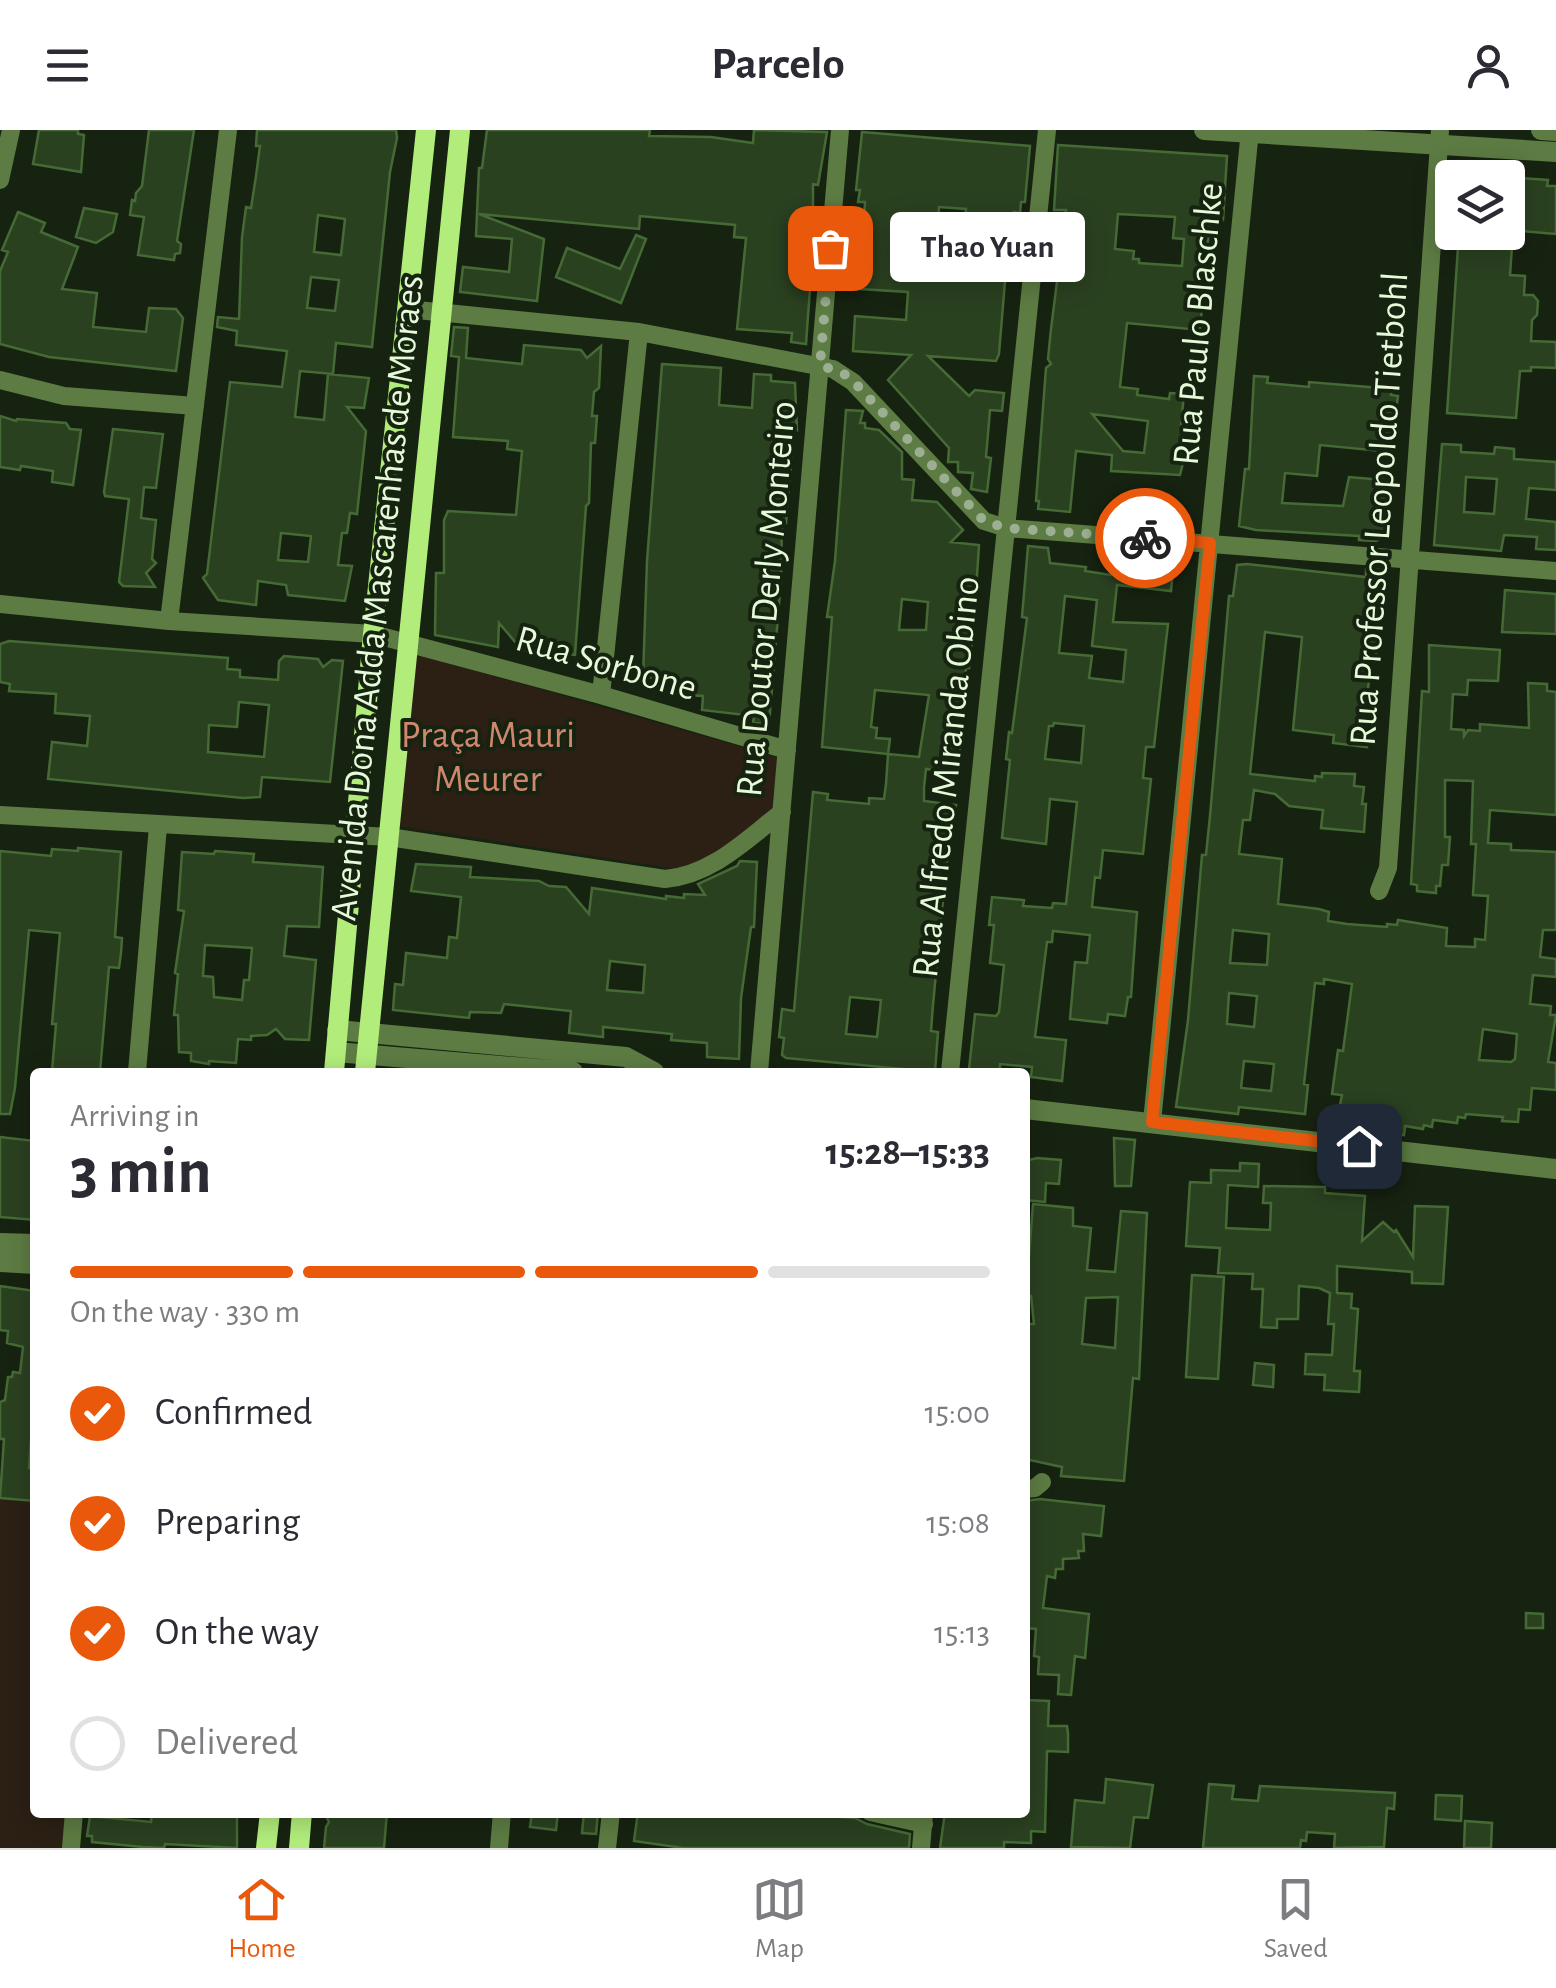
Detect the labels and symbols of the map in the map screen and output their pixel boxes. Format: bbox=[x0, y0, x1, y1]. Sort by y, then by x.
street label: Rua Paulo Blaschke bbox=[1168, 181, 1230, 467]
pin bbox=[788, 206, 873, 291]
callout: Thao Yuan bbox=[890, 213, 1085, 283]
street label: Rua Professor Leopoldo Tietbohl bbox=[1344, 271, 1416, 747]
street label: Avenida Dona Adda Mascarenhas de Moraes bbox=[325, 273, 431, 923]
street label: Rua Doutor Derly Monteiro bbox=[731, 400, 803, 798]
courier bbox=[1095, 488, 1195, 588]
street label: Rua Alfredo Miranda Obino bbox=[907, 574, 987, 980]
street label: Rua Sorbone bbox=[511, 620, 701, 708]
park label: Praça Mauri Meurer bbox=[401, 717, 575, 799]
pin bbox=[1317, 1104, 1402, 1189]

